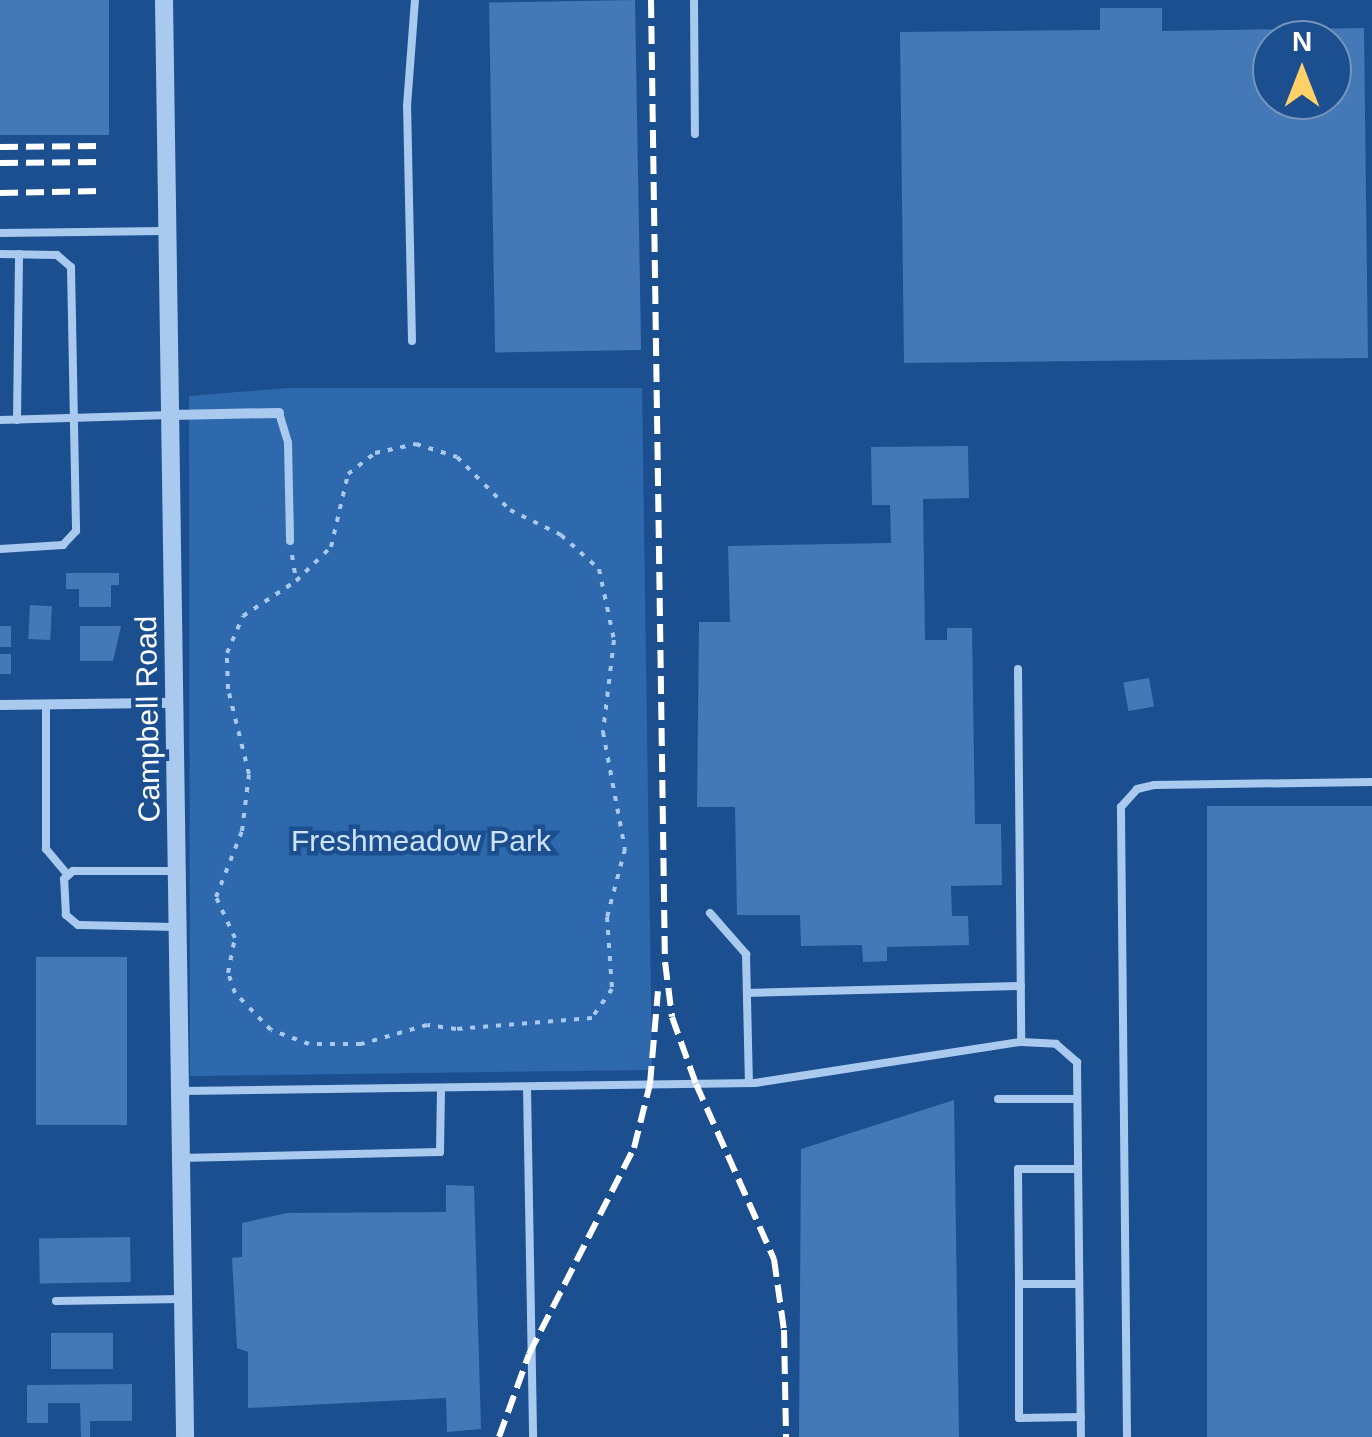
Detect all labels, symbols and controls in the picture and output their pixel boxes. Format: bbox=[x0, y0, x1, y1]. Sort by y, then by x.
north arrow bbox=[1252, 20, 1352, 120]
text: N bbox=[1292, 26, 1312, 57]
street label: Campbell Road bbox=[128, 615, 168, 823]
park label: Freshmeadow Park bbox=[291, 823, 551, 859]

